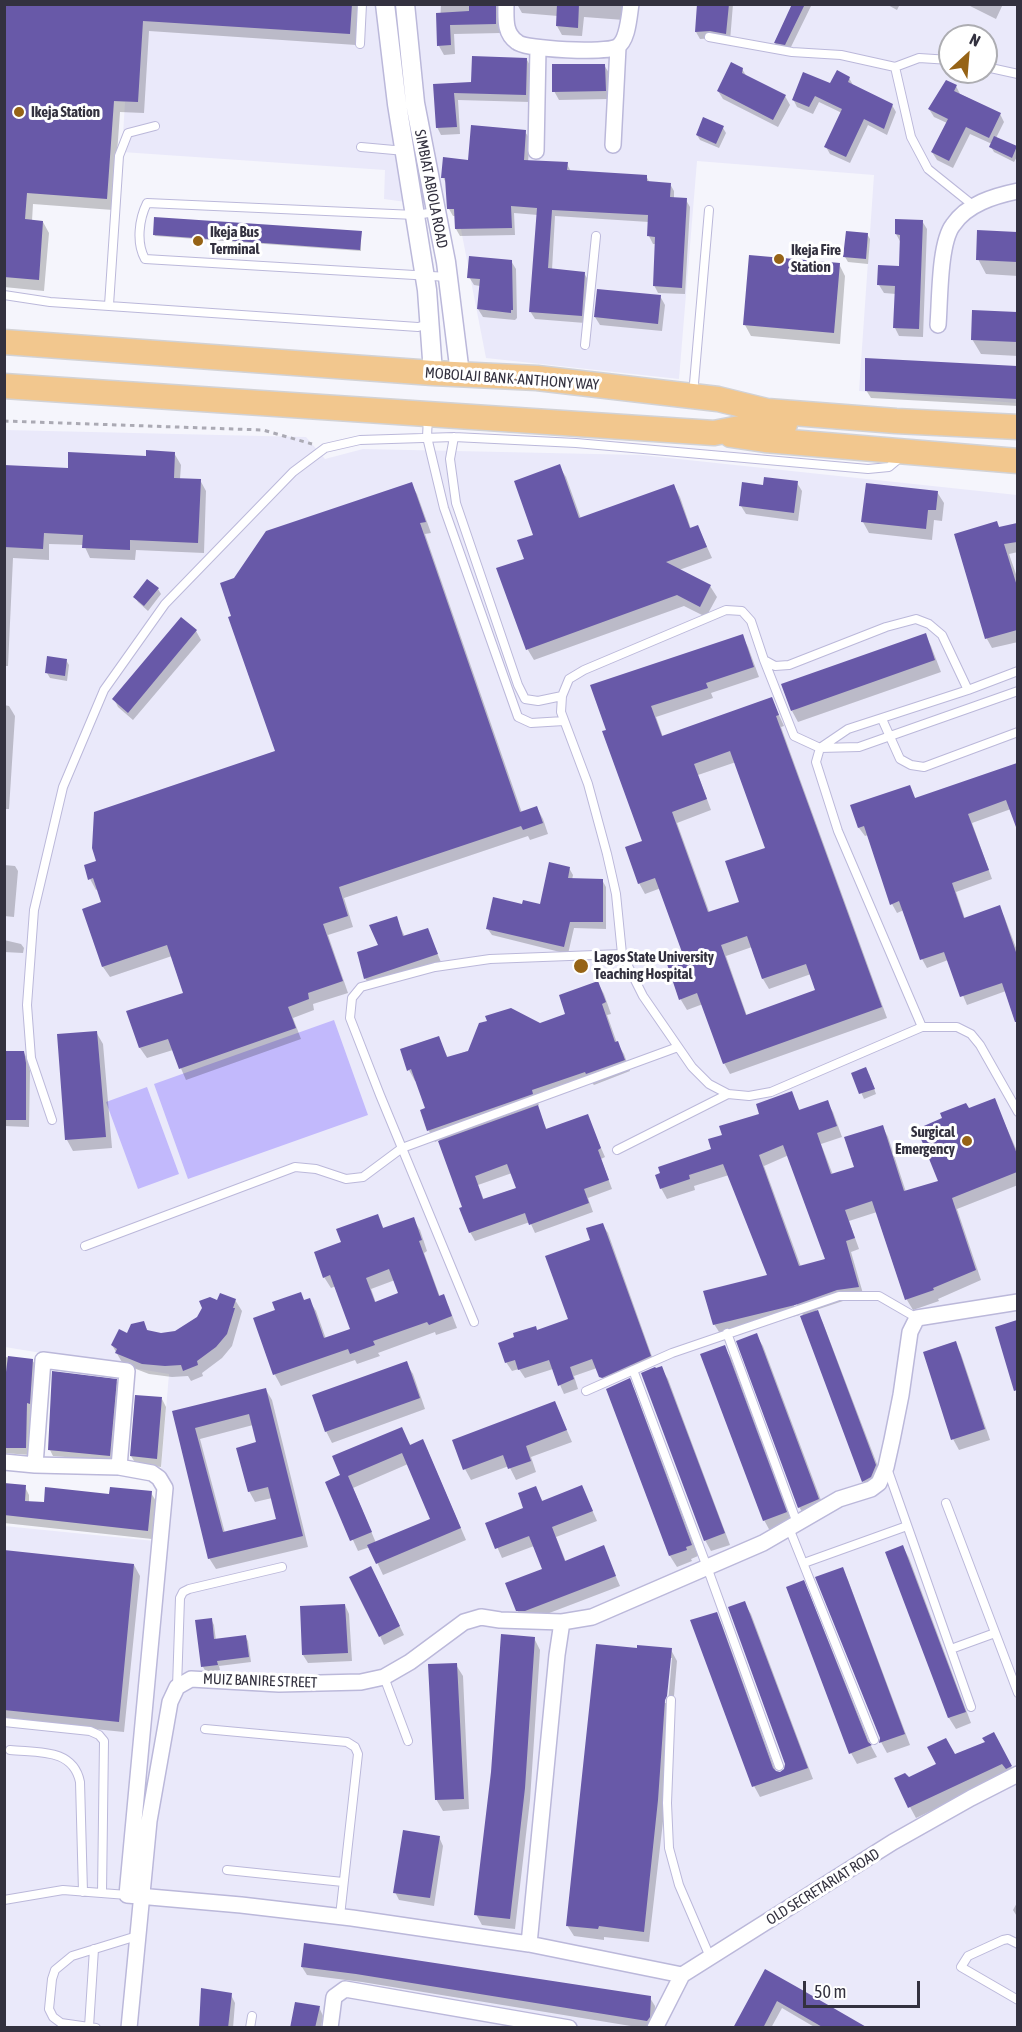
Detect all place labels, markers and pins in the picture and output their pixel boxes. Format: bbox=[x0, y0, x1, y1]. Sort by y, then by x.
place label: Ikeja Station bbox=[31, 103, 100, 121]
marker: Ikeja Station bbox=[12, 105, 26, 119]
place label: Ikeja Bus Terminal bbox=[210, 223, 259, 258]
marker: Ikeja Bus Terminal bbox=[191, 234, 205, 248]
place label: Ikeja Fire Station bbox=[791, 241, 841, 276]
marker: Ikeja Fire Station bbox=[772, 252, 786, 266]
place label: Lagos State University Teaching Hospital bbox=[594, 948, 714, 983]
marker: Lagos State University Teaching Hospital bbox=[572, 957, 590, 975]
place label: Surgical Emergency bbox=[895, 1123, 955, 1158]
marker: Surgical Emergency bbox=[960, 1134, 974, 1148]

